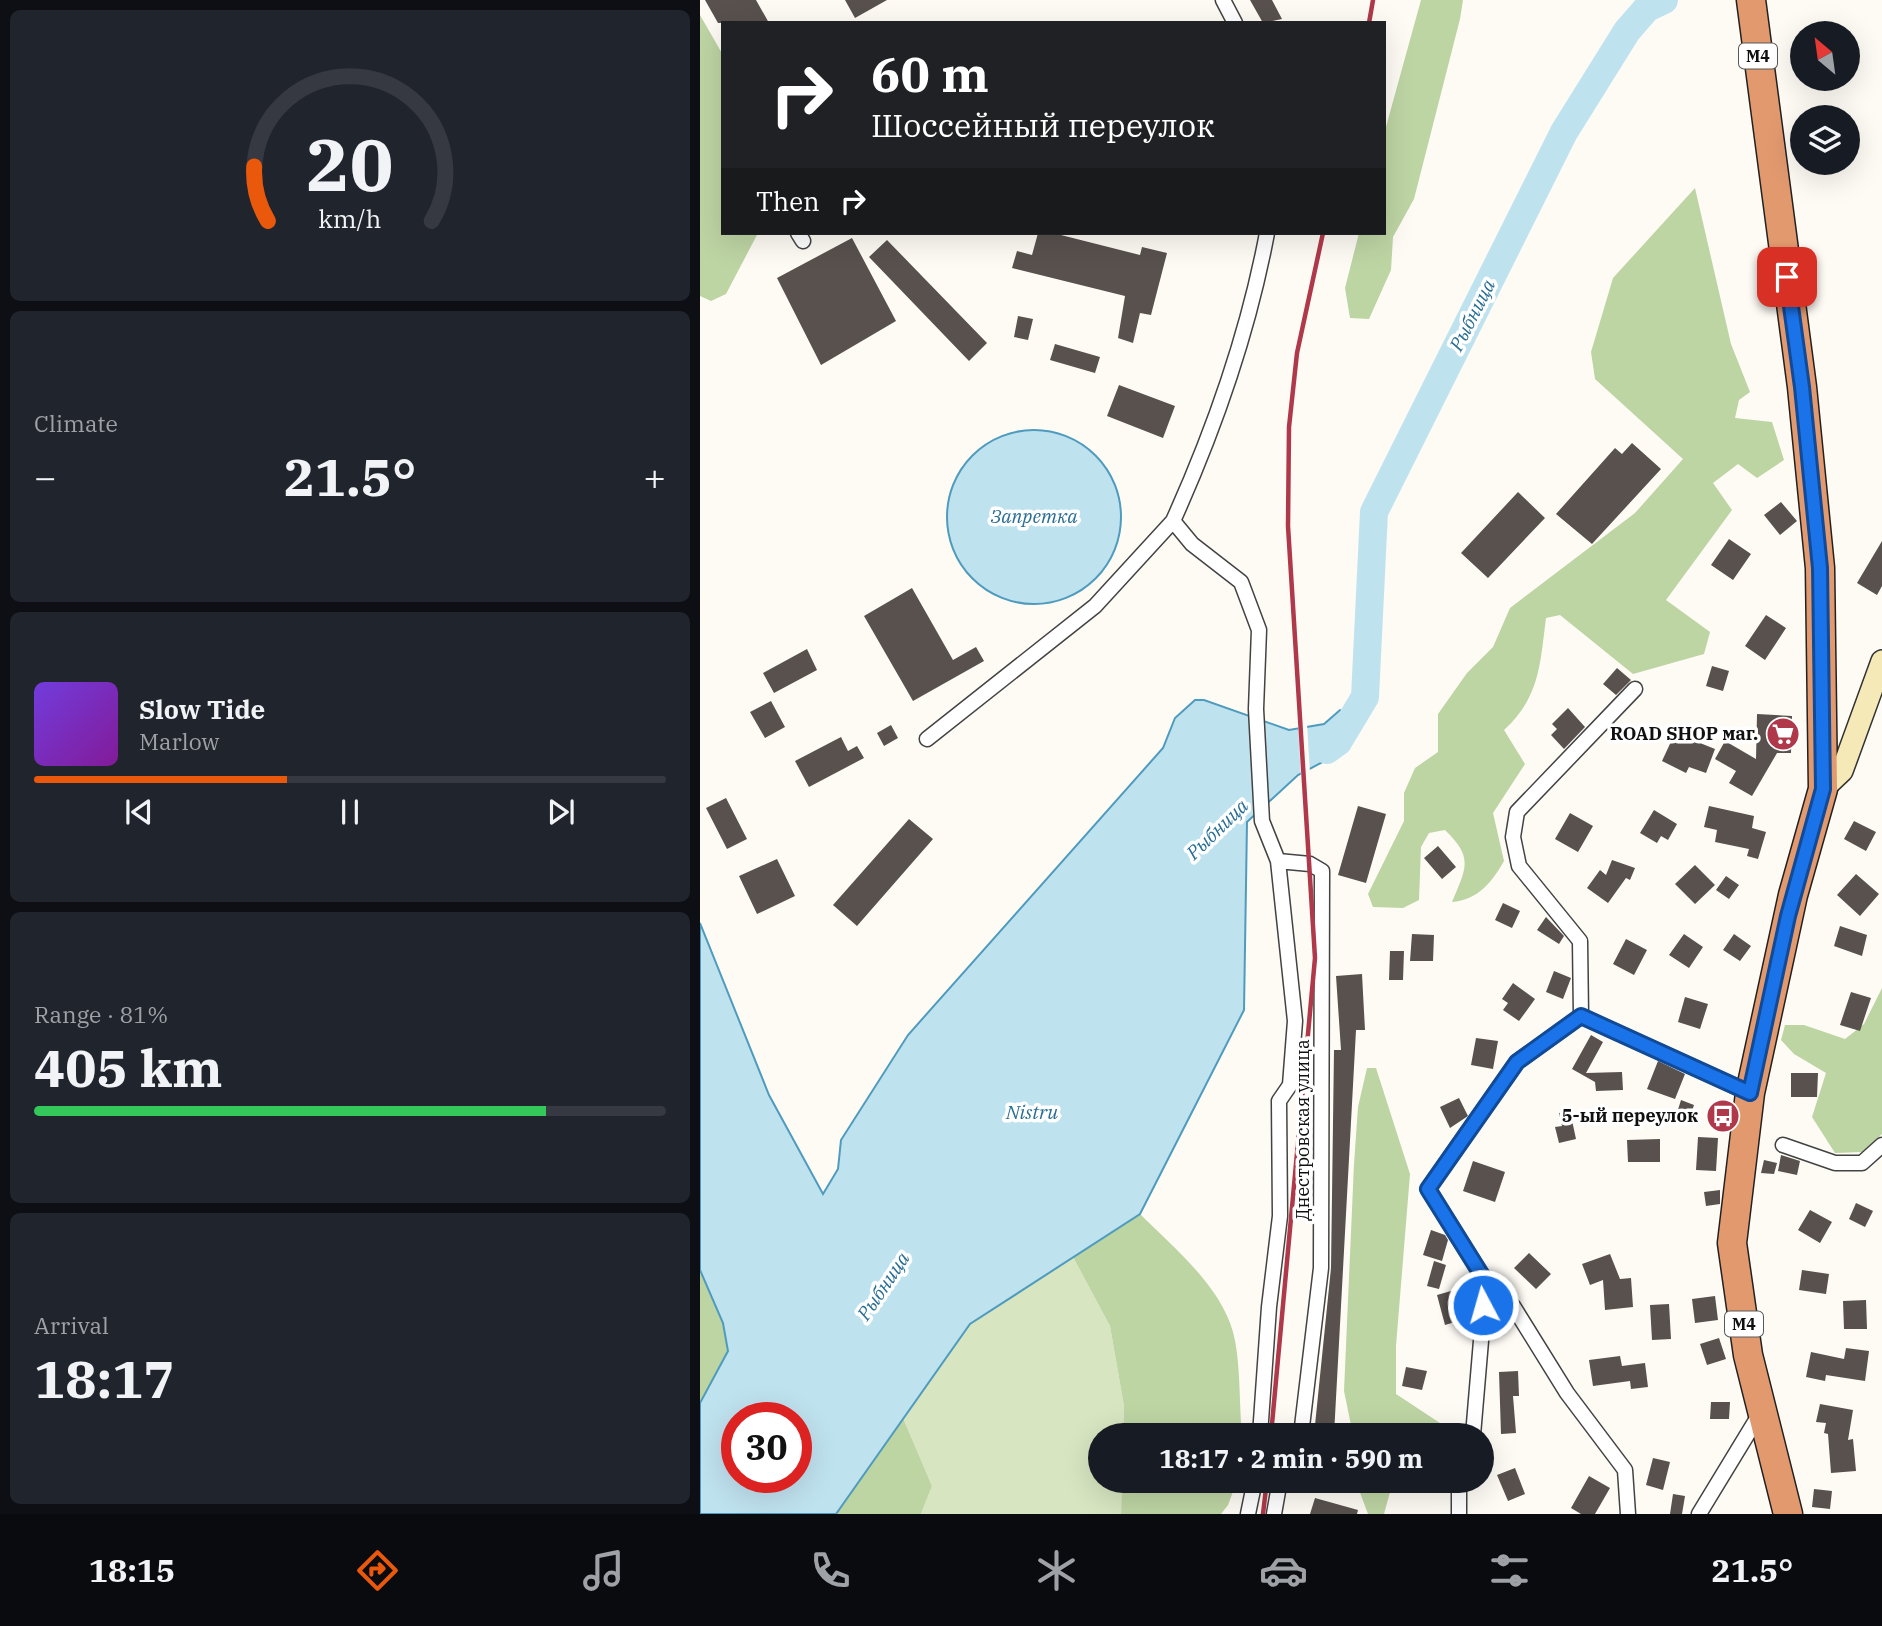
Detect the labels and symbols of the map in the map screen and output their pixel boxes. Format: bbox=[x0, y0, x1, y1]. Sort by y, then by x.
north arrow bbox=[1790, 21, 1860, 91]
road number: M4 bbox=[1739, 44, 1777, 68]
pin bbox=[1757, 247, 1817, 307]
water label: Рыбница bbox=[1443, 275, 1500, 356]
water label: Запретка bbox=[990, 504, 1078, 528]
supermarket icon: ROAD SHOP маг. bbox=[1764, 715, 1802, 753]
place label: ROAD SHOP маг. bbox=[1610, 722, 1758, 745]
water label: Рыбница bbox=[1180, 793, 1253, 865]
street label: Днестровская улица bbox=[1291, 1039, 1314, 1221]
bus stop icon: 5-ый переулок bbox=[1704, 1097, 1742, 1135]
water label: Nistru bbox=[1005, 1100, 1058, 1124]
place label: 5-ый переулок bbox=[1562, 1104, 1698, 1127]
water label: Рыбница bbox=[851, 1247, 915, 1325]
position arrow bbox=[1446, 1268, 1520, 1342]
road number: M4 bbox=[1725, 1312, 1763, 1336]
speed limit sign: 30 bbox=[721, 1402, 812, 1493]

